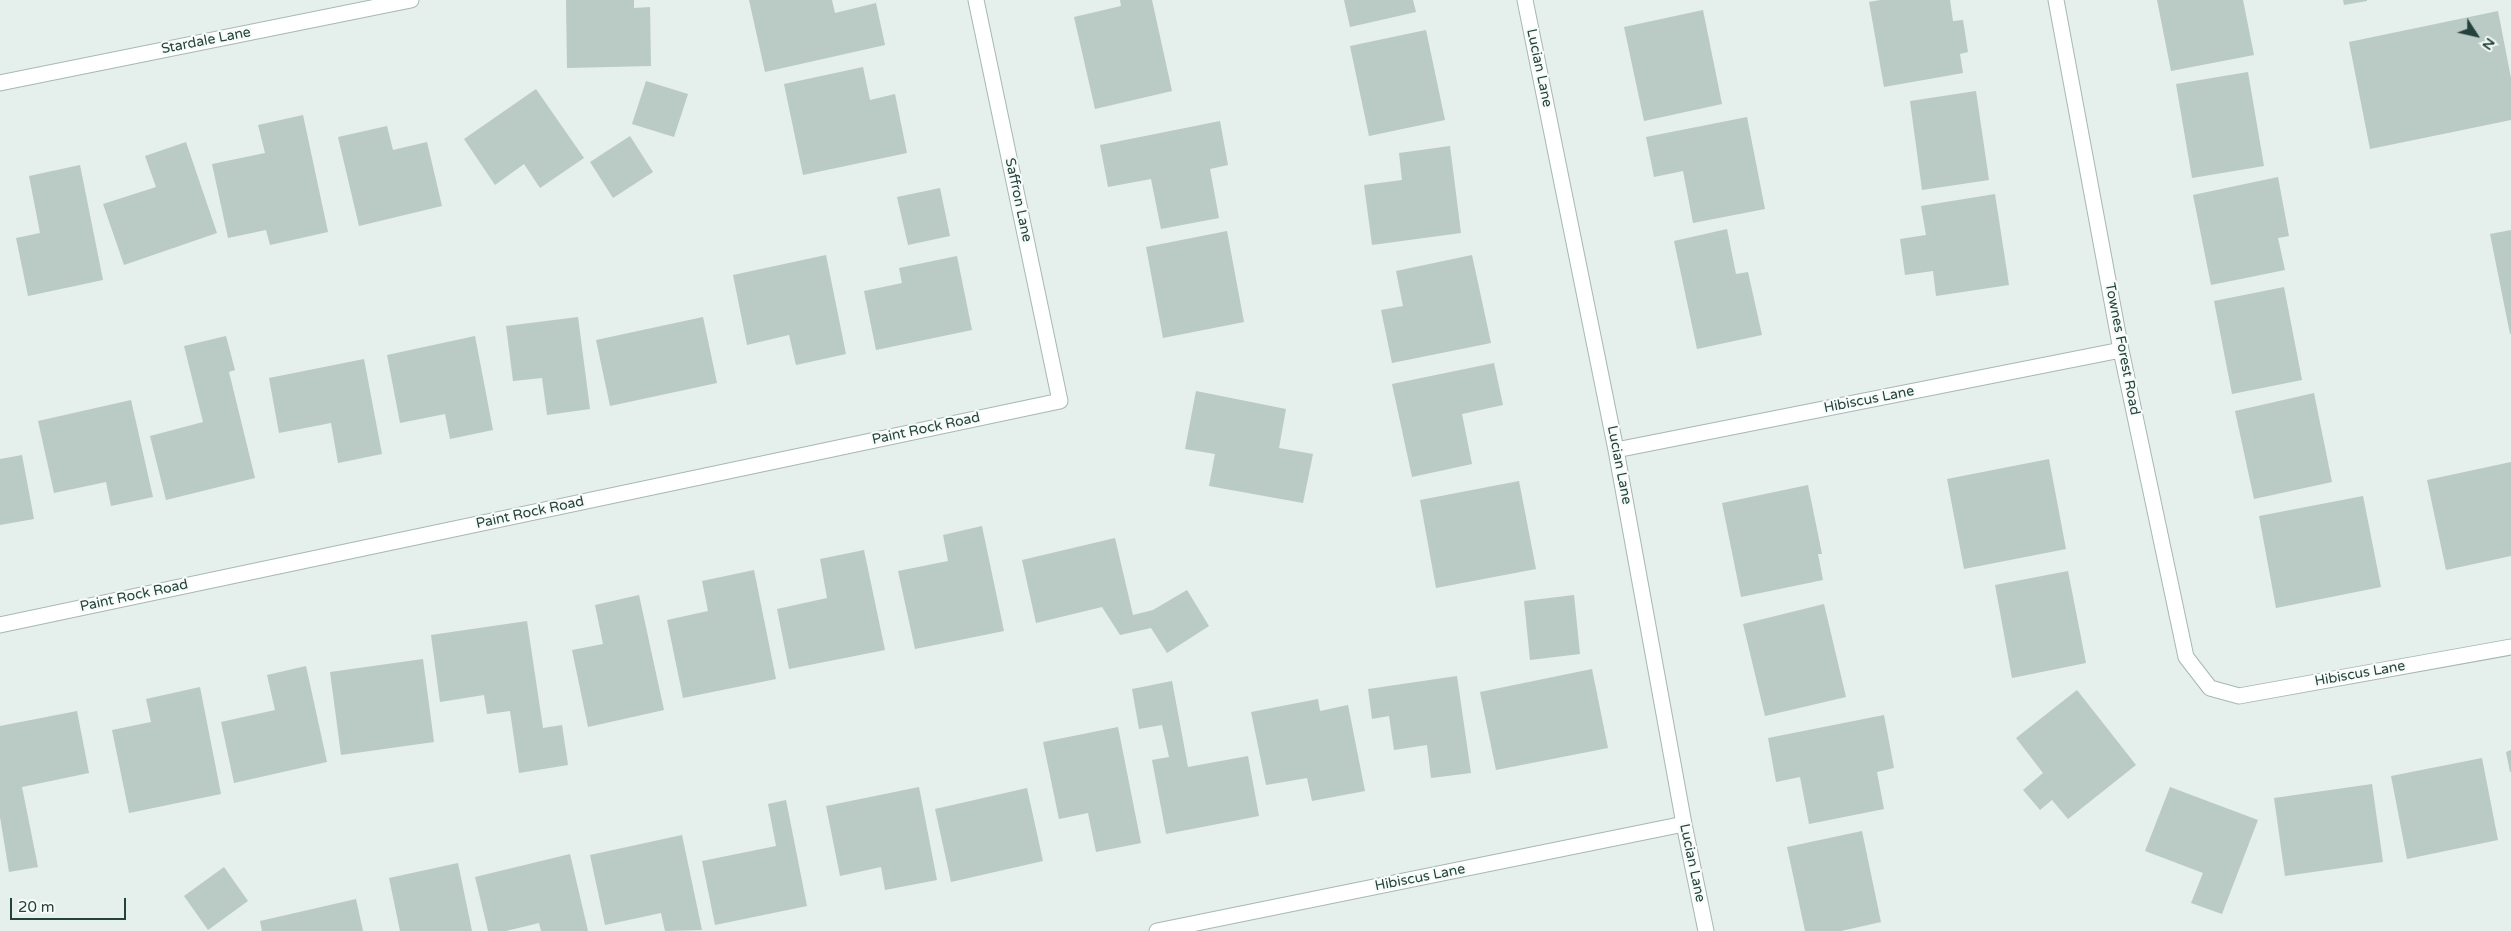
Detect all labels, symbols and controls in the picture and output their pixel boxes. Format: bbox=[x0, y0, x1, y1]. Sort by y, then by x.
north arrow bbox=[2451, 10, 2501, 60]
street label: Stardale Lane bbox=[160, 24, 252, 58]
street label: Lucian Lane bbox=[1522, 27, 1556, 109]
text: N bbox=[2479, 34, 2499, 53]
street label: Saffron Lane bbox=[1001, 157, 1035, 243]
street label: Townes Forest Road bbox=[2101, 281, 2143, 417]
street label: Hibiscus Lane bbox=[1822, 383, 1916, 417]
street label: Paint Rock Road bbox=[870, 409, 982, 449]
street label: Lucian Lane bbox=[1603, 424, 1635, 506]
street label: Paint Rock Road bbox=[474, 493, 586, 533]
street label: Paint Rock Road bbox=[78, 576, 190, 616]
street label: Hibiscus Lane bbox=[2313, 658, 2407, 690]
street label: Lucian Lane bbox=[1675, 822, 1709, 904]
street label: Hibiscus Lane bbox=[1373, 861, 1467, 895]
scale bar bbox=[12, 888, 129, 920]
text: 20 m bbox=[18, 898, 55, 916]

